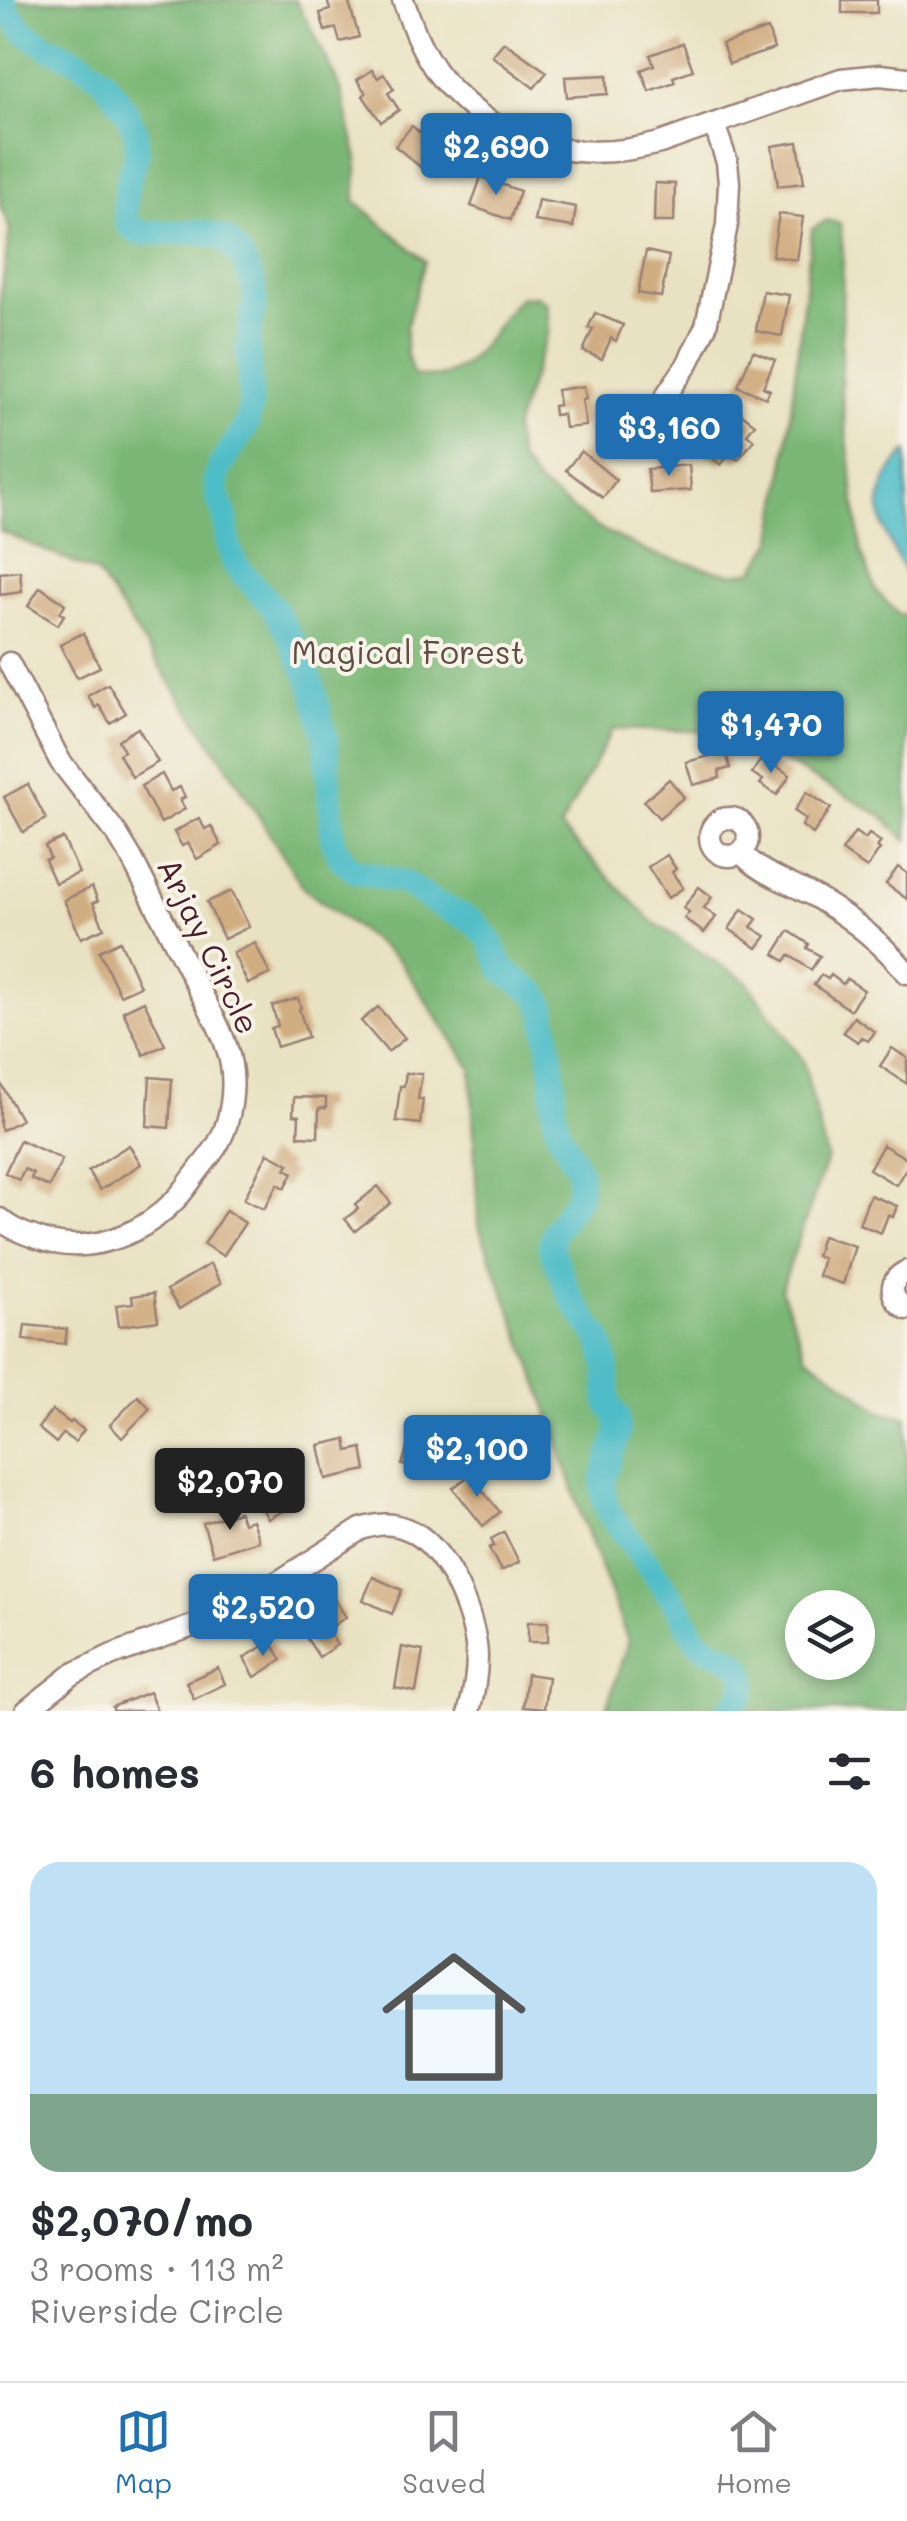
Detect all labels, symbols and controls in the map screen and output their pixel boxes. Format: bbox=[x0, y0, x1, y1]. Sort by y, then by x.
pin: $2,690 bbox=[415, 113, 577, 198]
text: $2,690 bbox=[443, 124, 549, 166]
pin: $3,160 bbox=[588, 394, 750, 479]
text: $3,160 bbox=[618, 405, 720, 447]
park label: Magical Forest bbox=[291, 630, 525, 672]
pin: $1,470 bbox=[690, 691, 852, 776]
text: $1,470 bbox=[720, 702, 822, 744]
street label: Arjay Circle bbox=[148, 850, 271, 1041]
pin: $2,100 bbox=[396, 1415, 558, 1500]
text: $2,100 bbox=[426, 1426, 528, 1468]
pin: $2,070 bbox=[149, 1448, 311, 1533]
text: $2,070 bbox=[177, 1459, 283, 1501]
pin: $2,520 bbox=[182, 1574, 344, 1659]
text: $2,520 bbox=[211, 1585, 315, 1627]
map controls bbox=[785, 1590, 875, 1680]
button: layers bbox=[785, 1590, 875, 1680]
text: 6 homes bbox=[30, 1744, 200, 1799]
icon: filters bbox=[822, 1744, 877, 1799]
icon: home bbox=[364, 1927, 544, 2107]
text: $2,070/mo bbox=[30, 2192, 253, 2247]
text: 3 rooms · 113 m² bbox=[30, 2247, 284, 2289]
text: Riverside Circle bbox=[30, 2289, 284, 2331]
tab: Map bbox=[115, 2404, 172, 2500]
tab: Saved bbox=[402, 2404, 485, 2500]
tab: Home bbox=[716, 2404, 792, 2500]

